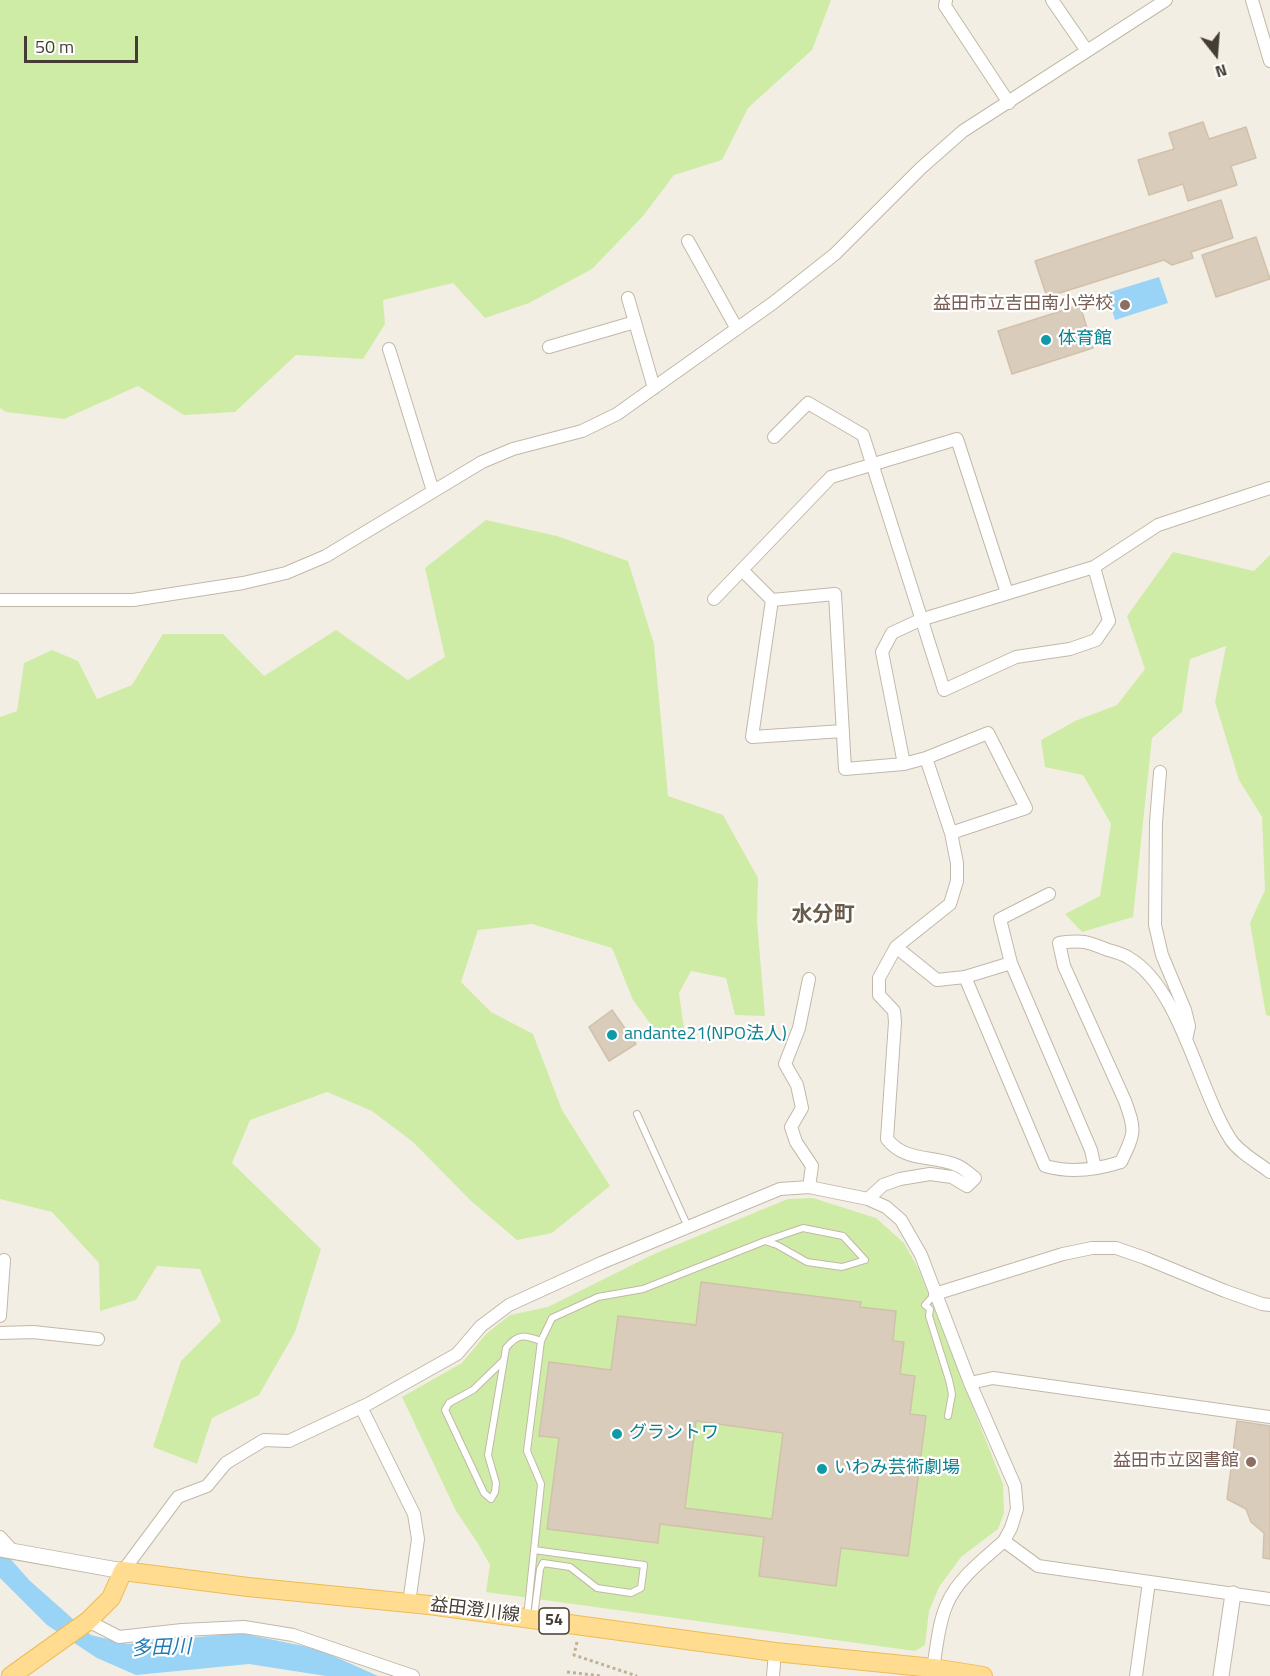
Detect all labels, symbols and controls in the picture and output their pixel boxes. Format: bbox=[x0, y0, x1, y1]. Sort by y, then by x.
scale bar bbox=[27, 24, 141, 62]
north arrow bbox=[1186, 24, 1246, 84]
text: 50 m bbox=[35, 33, 74, 60]
text: N bbox=[1212, 58, 1230, 84]
place label: 益田市立吉田南小学校 bbox=[933, 294, 1113, 316]
marker: 益田市立吉田南小学校 bbox=[1118, 298, 1132, 312]
place label: 体育館 bbox=[1058, 329, 1112, 351]
marker: 体育館 bbox=[1039, 333, 1053, 347]
district label: 水分町 bbox=[792, 903, 854, 929]
place label: andante21(NPO法人) bbox=[624, 1024, 787, 1046]
marker: andante21(NPO法人) bbox=[605, 1028, 619, 1042]
place label: グラントワ bbox=[629, 1423, 719, 1445]
marker: グラントワ bbox=[610, 1427, 624, 1441]
place label: 益田市立図書館 bbox=[1113, 1451, 1239, 1473]
marker: 益田市立図書館 bbox=[1244, 1455, 1258, 1469]
place label: いわみ芸術劇場 bbox=[834, 1458, 960, 1480]
marker: いわみ芸術劇場 bbox=[815, 1462, 829, 1476]
street label: 益田澄川線 bbox=[429, 1595, 521, 1627]
road number: 54 bbox=[539, 1608, 569, 1634]
water label: 多田川 bbox=[131, 1636, 191, 1662]

